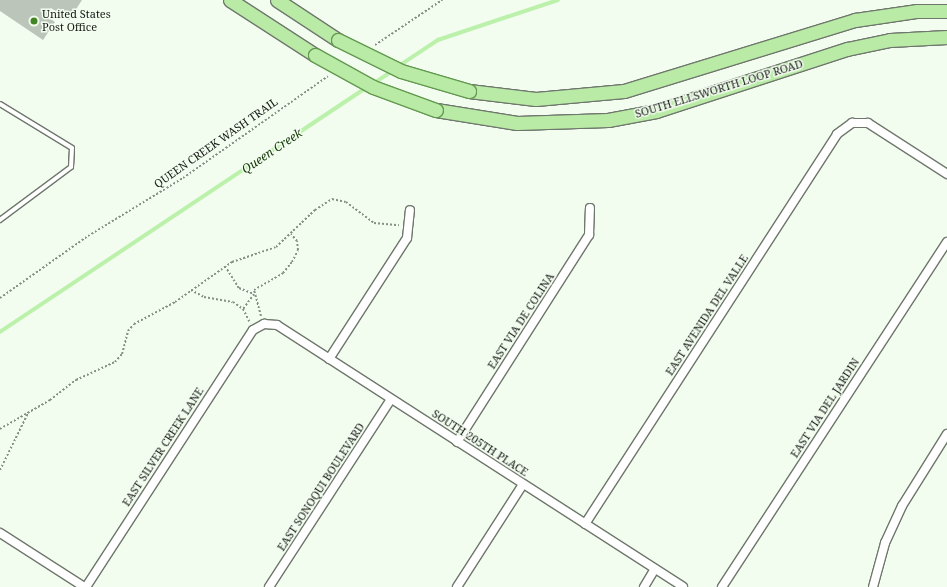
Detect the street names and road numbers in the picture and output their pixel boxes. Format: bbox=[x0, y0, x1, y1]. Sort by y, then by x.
street label: SOUTH ELLSWORTH LOOP ROAD bbox=[633, 57, 805, 121]
street label: QUEEN CREEK WASH TRAIL bbox=[152, 95, 280, 191]
street label: EAST AVENIDA DEL VALLE bbox=[663, 252, 751, 378]
street label: EAST VIA DE COLINA bbox=[485, 271, 557, 371]
street label: EAST VIA DEL JARDIN bbox=[788, 356, 862, 460]
street label: EAST SILVER CREEK LANE bbox=[120, 385, 206, 509]
street label: SOUTH 205TH PLACE bbox=[430, 407, 530, 479]
street label: EAST SONOQUI BOULEVARD bbox=[275, 421, 367, 553]

